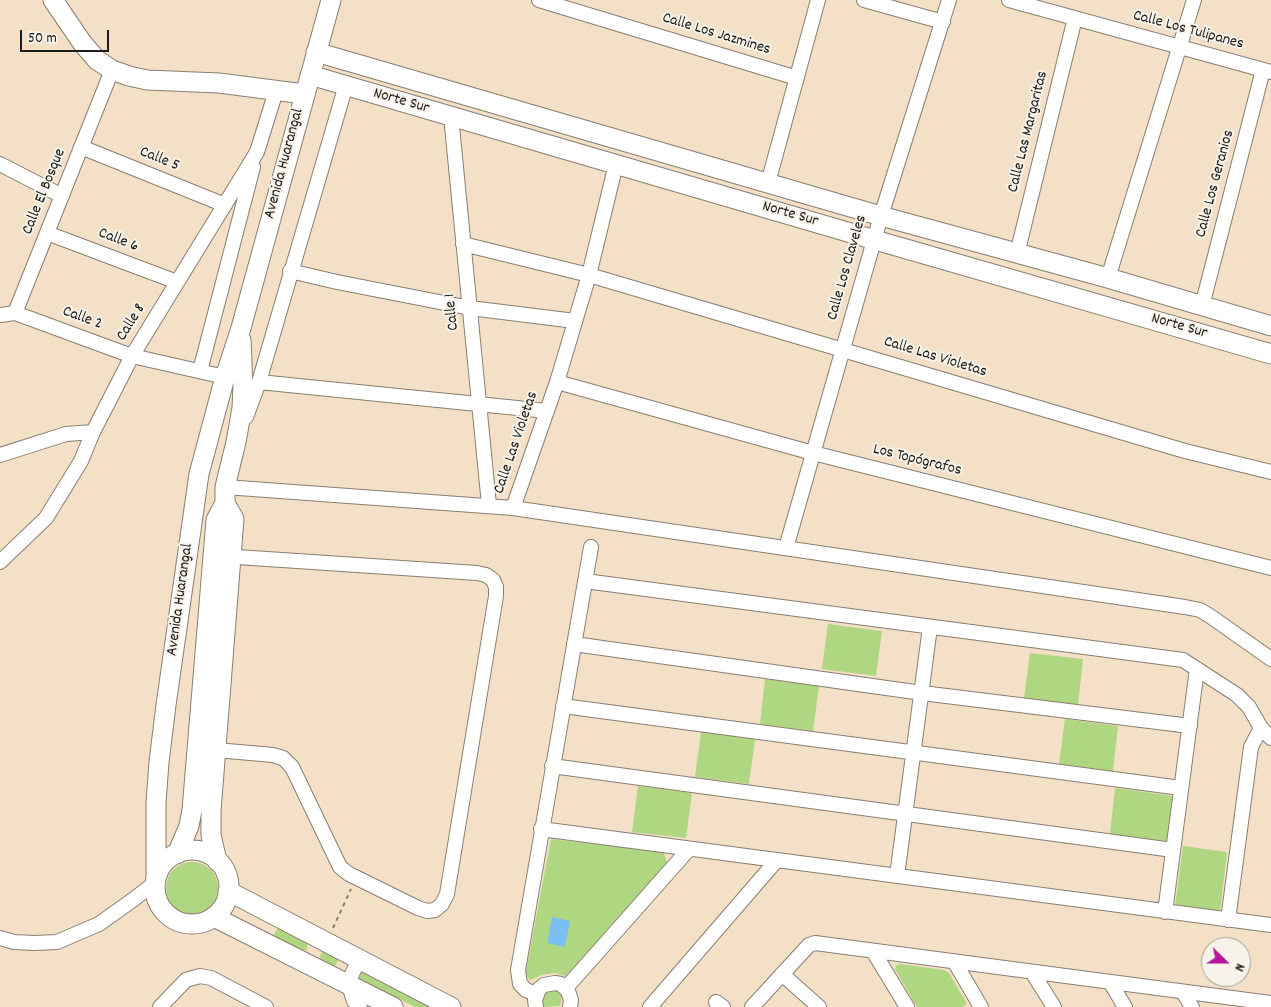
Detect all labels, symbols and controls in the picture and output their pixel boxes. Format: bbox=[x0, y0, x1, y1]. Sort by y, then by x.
street label: Calle Los Tulipanes bbox=[1131, 7, 1245, 55]
street label: Calle Los Jazmines bbox=[660, 9, 772, 61]
scale bar bbox=[22, 20, 111, 52]
text: 50 m bbox=[28, 28, 57, 50]
street label: Calle Las Margaritas bbox=[1005, 69, 1053, 195]
street label: Norte Sur bbox=[371, 85, 431, 119]
street label: Avenida Huarangal bbox=[261, 107, 309, 221]
street label: Calle Los Geranios bbox=[1192, 128, 1240, 240]
street label: Calle 5 bbox=[136, 143, 182, 177]
street label: Calle El Bosque bbox=[19, 146, 71, 238]
street label: Norte Sur bbox=[760, 198, 820, 232]
street label: Calle Los Claveles bbox=[824, 213, 872, 323]
street label: Calle 6 bbox=[95, 225, 141, 257]
street label: Calle 1 bbox=[442, 292, 464, 332]
street label: Calle 8 bbox=[113, 301, 151, 345]
street label: Calle 2 bbox=[60, 303, 104, 335]
street label: Norte Sur bbox=[1149, 310, 1209, 344]
street label: Calle Las Violetas bbox=[881, 333, 989, 383]
street label: Calle Las Violetas bbox=[491, 389, 543, 497]
street label: Los Topógrafos bbox=[871, 441, 963, 481]
street label: Avenida Huarangal bbox=[164, 543, 198, 657]
north arrow bbox=[1201, 937, 1251, 987]
text: N bbox=[1228, 960, 1250, 974]

